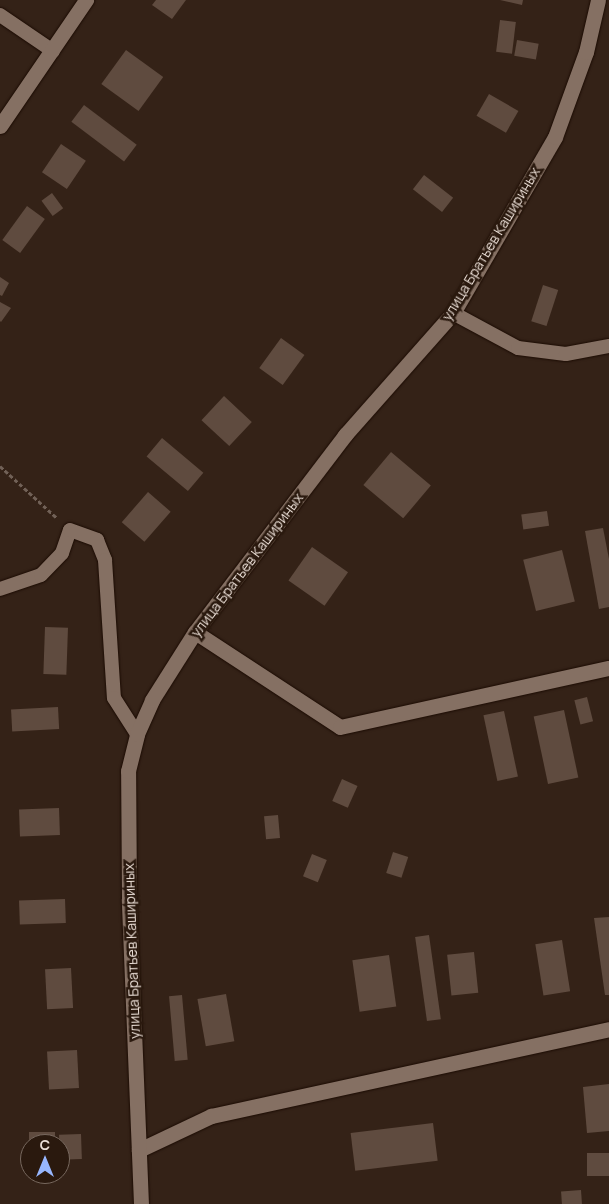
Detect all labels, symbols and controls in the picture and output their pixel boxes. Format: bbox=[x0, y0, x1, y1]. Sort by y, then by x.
street label: улица Братьев Кашириных bbox=[439, 164, 543, 324]
street label: улица Братьев Кашириных bbox=[187, 490, 307, 640]
street label: улица Братьев Кашириных bbox=[121, 863, 143, 1039]
north arrow bbox=[20, 1134, 70, 1184]
text: С bbox=[40, 1135, 50, 1154]

